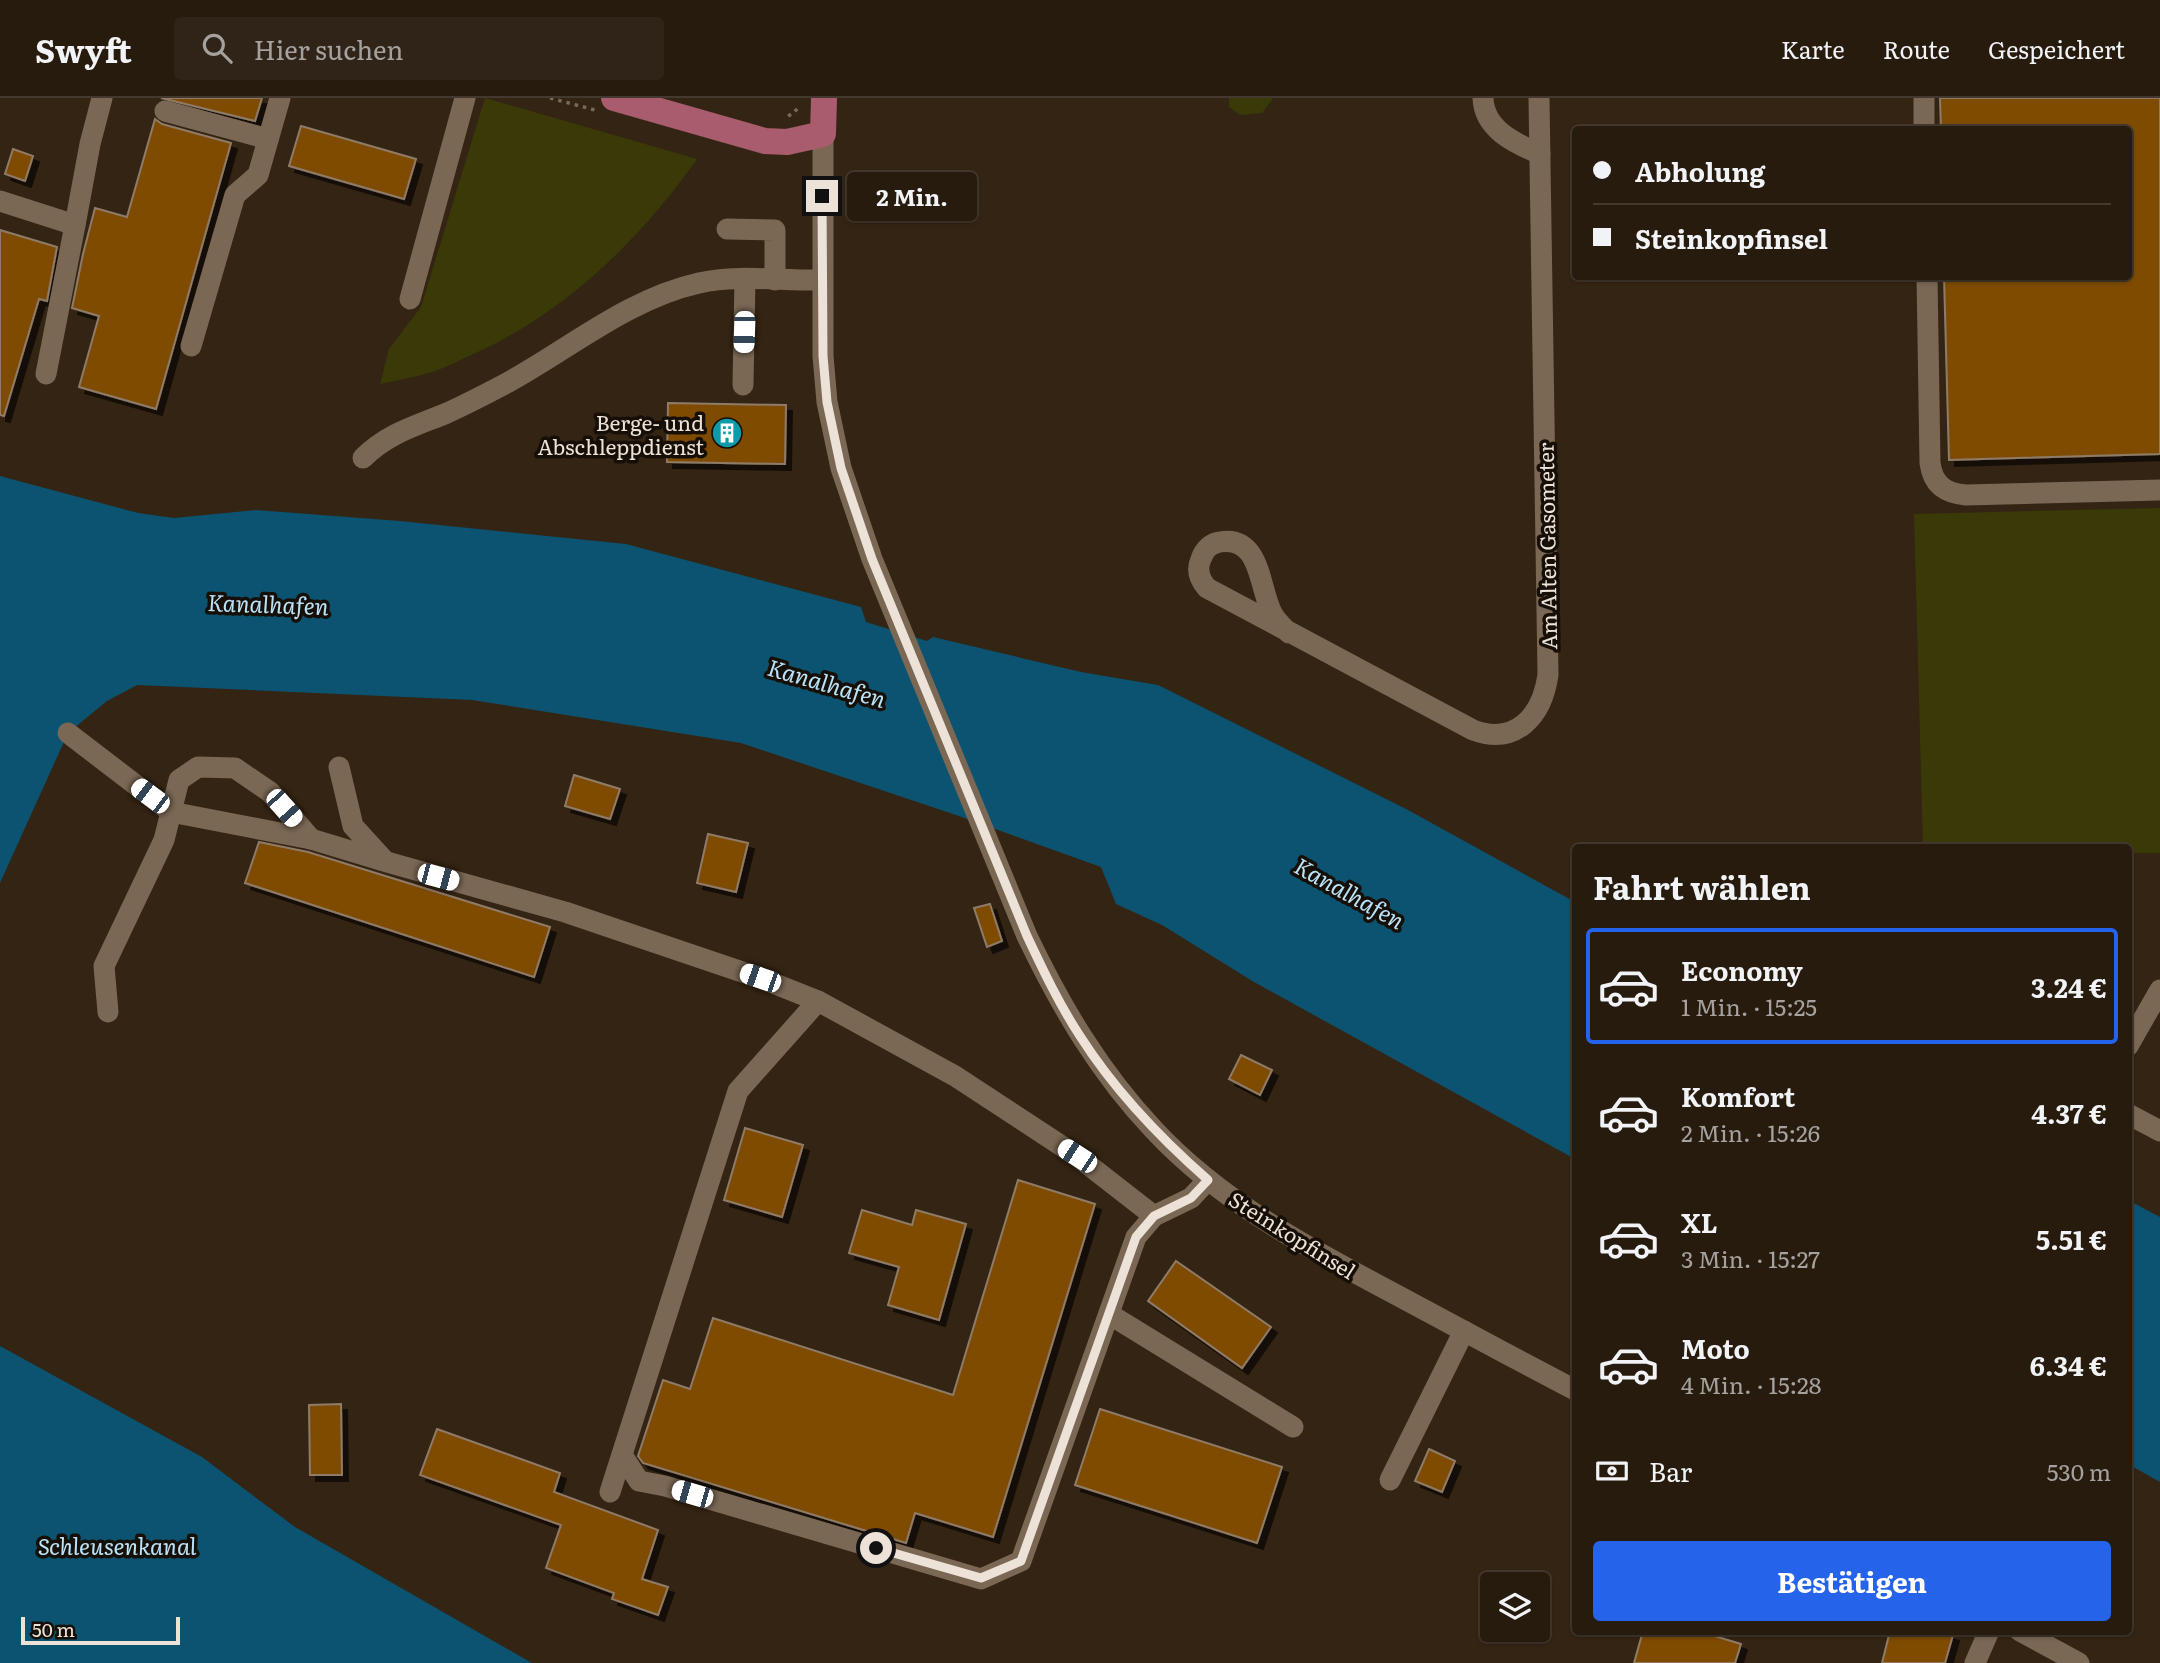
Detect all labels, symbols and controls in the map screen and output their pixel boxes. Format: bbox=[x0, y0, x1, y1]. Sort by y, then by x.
search box bbox=[174, 17, 664, 80]
text: Swyft bbox=[35, 24, 132, 73]
icon: search bbox=[198, 29, 236, 67]
text: Hier suchen bbox=[254, 29, 403, 68]
text: Karte bbox=[1781, 31, 1845, 66]
text: Route bbox=[1883, 31, 1950, 66]
text: Gespeichert bbox=[1988, 31, 2125, 66]
text: Abholung bbox=[1635, 151, 1765, 190]
callout: 2 Min. bbox=[846, 172, 976, 220]
text: 2 Min. bbox=[876, 179, 948, 213]
route end bbox=[806, 180, 838, 212]
text: Steinkopfinsel bbox=[1635, 218, 1828, 257]
car bbox=[733, 311, 756, 353]
place label: Berge- und Abschleppdienst bbox=[538, 406, 705, 461]
building icon: Berge- und Abschleppdienst bbox=[710, 416, 744, 450]
street label: Am Alten Gasometer bbox=[1529, 442, 1563, 650]
water label: Kanalhafen bbox=[207, 584, 329, 622]
water label: Kanalhafen bbox=[764, 649, 890, 715]
car bbox=[127, 775, 174, 817]
car bbox=[263, 785, 306, 831]
water label: Kanalhafen bbox=[1289, 848, 1411, 936]
car bbox=[415, 861, 462, 893]
text: Fahrt wählen bbox=[1593, 862, 1811, 910]
text: Economy bbox=[1681, 950, 1803, 989]
icon: car bbox=[1597, 955, 1660, 1018]
car bbox=[737, 961, 784, 995]
text: 3.24 € bbox=[2031, 967, 2107, 1006]
text: 1 Min. · 15:25 bbox=[1681, 989, 1817, 1023]
text: Komfort bbox=[1681, 1076, 1795, 1115]
icon: car bbox=[1597, 1081, 1660, 1144]
text: 4.37 € bbox=[2031, 1093, 2107, 1132]
text: 2 Min. · 15:26 bbox=[1681, 1115, 1820, 1149]
car bbox=[1054, 1136, 1101, 1176]
street label: Steinkopfinsel bbox=[1224, 1183, 1362, 1285]
text: XL bbox=[1681, 1202, 1718, 1241]
icon: car bbox=[1597, 1207, 1660, 1270]
text: 5.51 € bbox=[2036, 1219, 2107, 1258]
text: 3 Min. · 15:27 bbox=[1681, 1241, 1820, 1275]
text: Moto bbox=[1681, 1328, 1750, 1367]
icon: car bbox=[1597, 1333, 1660, 1396]
text: 6.34 € bbox=[2030, 1345, 2107, 1384]
text: 4 Min. · 15:28 bbox=[1681, 1367, 1821, 1401]
text: Bar bbox=[1649, 1451, 1692, 1490]
icon: cash bbox=[1593, 1452, 1631, 1490]
text: 530 m bbox=[2047, 1454, 2111, 1488]
car bbox=[669, 1478, 716, 1510]
water label: Schleusenkanal bbox=[38, 1528, 197, 1562]
route start bbox=[860, 1532, 892, 1564]
button: Bestätigen bbox=[1593, 1541, 2111, 1621]
map controls bbox=[1480, 1572, 1550, 1642]
button: layers bbox=[1480, 1572, 1550, 1642]
scale bar bbox=[21, 1614, 180, 1646]
text: 50 m bbox=[32, 1615, 75, 1643]

